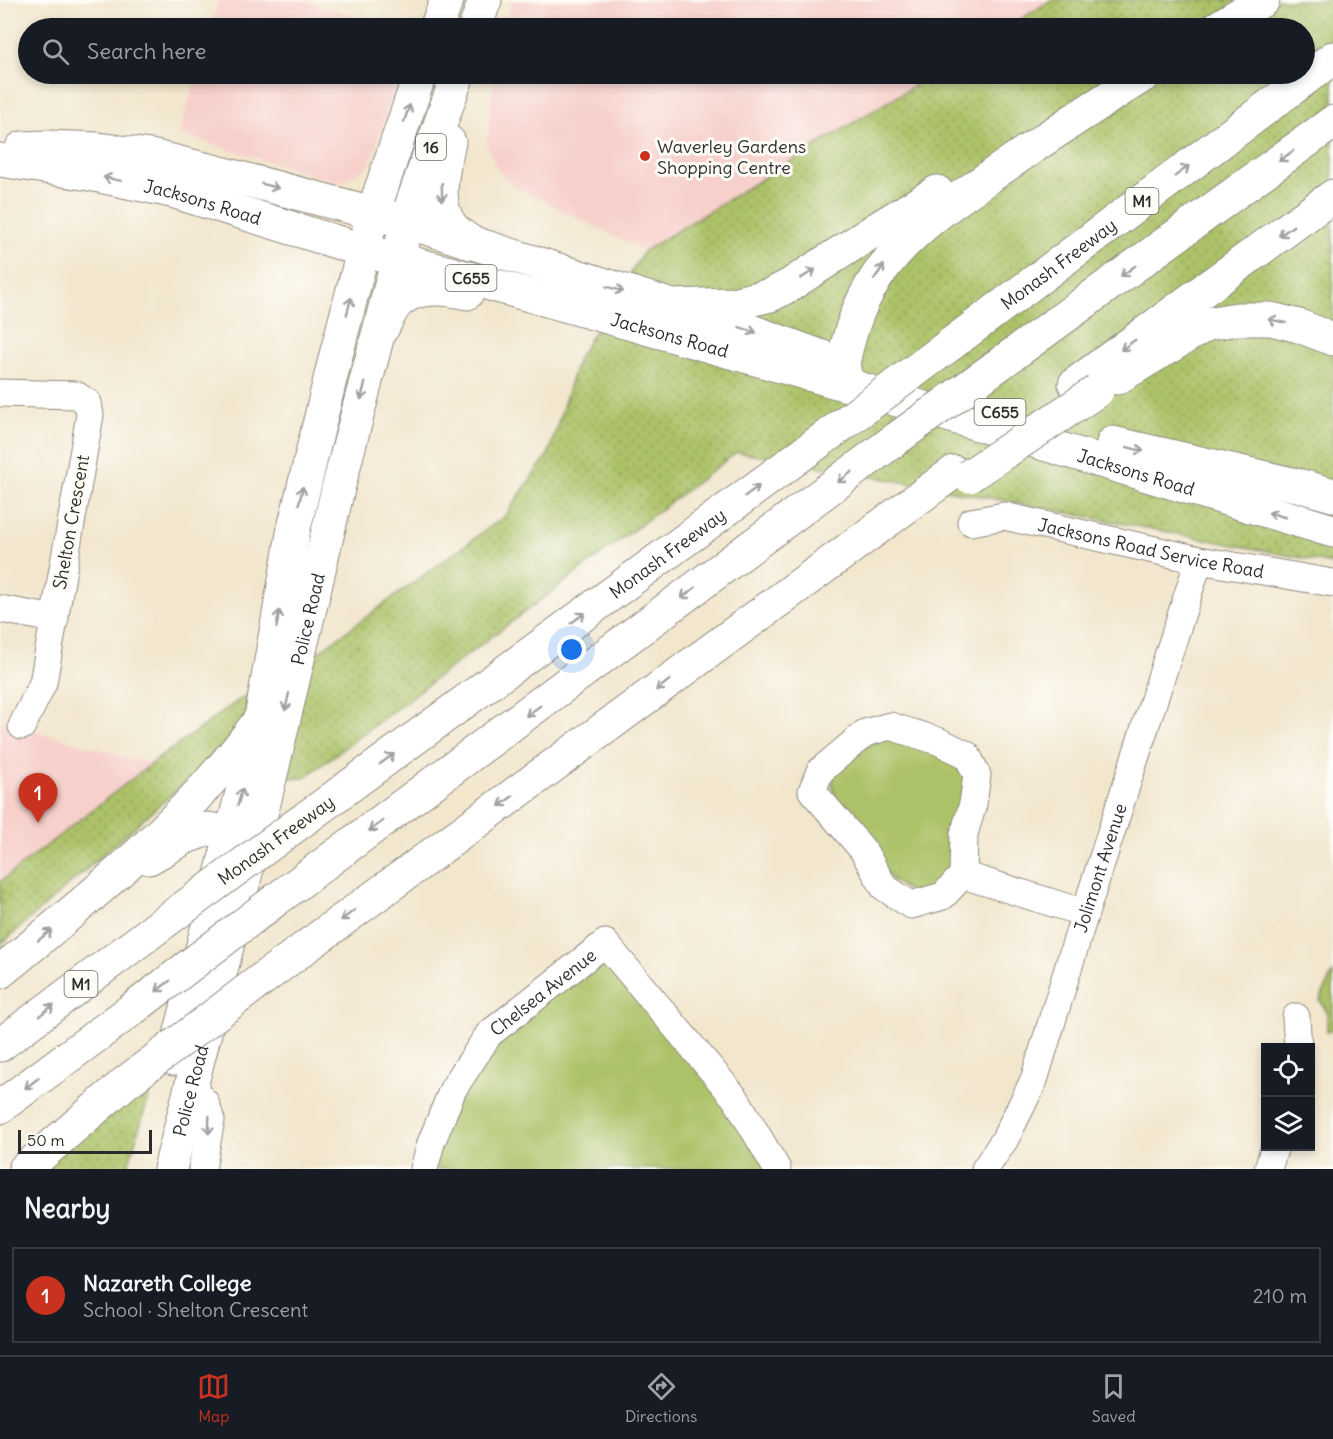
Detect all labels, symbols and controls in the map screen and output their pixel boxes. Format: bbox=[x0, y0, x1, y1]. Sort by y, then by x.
search box bbox=[18, 18, 1315, 84]
icon: search bbox=[39, 35, 72, 68]
text: Search here bbox=[87, 37, 206, 65]
one-way arrow bbox=[402, 104, 413, 123]
road number: 16 bbox=[416, 134, 446, 160]
place label: Waverley Gardens Shopping Centre bbox=[657, 135, 806, 179]
marker: Waverley Gardens Shopping Centre bbox=[638, 149, 652, 163]
one-way arrow bbox=[1278, 150, 1294, 162]
one-way arrow bbox=[1174, 164, 1190, 177]
one-way arrow bbox=[103, 173, 123, 184]
street label: Jacksons Road bbox=[142, 174, 264, 230]
one-way arrow bbox=[260, 181, 279, 192]
one-way arrow bbox=[437, 182, 448, 202]
road number: M1 bbox=[1126, 188, 1158, 214]
street label: Monash Freeway bbox=[996, 213, 1121, 314]
one-way arrow bbox=[1278, 224, 1294, 237]
one-way arrow bbox=[873, 264, 886, 281]
one-way arrow bbox=[1120, 264, 1136, 277]
road number: C655 bbox=[446, 265, 496, 291]
one-way arrow bbox=[799, 267, 816, 279]
one-way arrow bbox=[605, 284, 624, 295]
one-way arrow bbox=[343, 296, 355, 315]
street label: Jacksons Road bbox=[608, 307, 732, 362]
one-way arrow bbox=[1268, 315, 1288, 326]
one-way arrow bbox=[738, 326, 757, 337]
one-way arrow bbox=[1121, 339, 1137, 351]
one-way arrow bbox=[357, 381, 369, 400]
road number: C655 bbox=[974, 399, 1026, 425]
street label: Jacksons Road bbox=[1075, 443, 1198, 500]
one-way arrow bbox=[1125, 443, 1144, 455]
street label: Shelton Crescent bbox=[48, 453, 94, 591]
one-way arrow bbox=[837, 470, 853, 483]
one-way arrow bbox=[744, 484, 760, 497]
one-way arrow bbox=[296, 486, 308, 505]
street label: Monash Freeway bbox=[605, 503, 730, 603]
one-way arrow bbox=[1268, 508, 1287, 520]
street label: Jacksons Road Service Road bbox=[1036, 513, 1266, 583]
street label: Police Road bbox=[286, 570, 329, 667]
one-way arrow bbox=[681, 587, 697, 599]
one-way arrow bbox=[273, 609, 284, 629]
one-way arrow bbox=[570, 612, 586, 625]
your location bbox=[557, 635, 586, 664]
one-way arrow bbox=[655, 679, 671, 692]
one-way arrow bbox=[281, 693, 293, 712]
one-way arrow bbox=[525, 704, 541, 717]
one-way arrow bbox=[379, 752, 395, 765]
pin: 1 bbox=[18, 774, 57, 823]
one-way arrow bbox=[234, 788, 246, 807]
street label: Monash Freeway bbox=[213, 790, 339, 890]
one-way arrow bbox=[498, 795, 514, 807]
street label: Jolimont Avenue bbox=[1068, 800, 1131, 935]
one-way arrow bbox=[368, 820, 384, 832]
one-way arrow bbox=[340, 909, 356, 922]
one-way arrow bbox=[37, 928, 53, 941]
street label: Chelsea Avenue bbox=[485, 943, 600, 1041]
road number: M1 bbox=[64, 971, 98, 997]
one-way arrow bbox=[155, 979, 171, 992]
one-way arrow bbox=[38, 1004, 54, 1016]
street label: Police Road bbox=[167, 1042, 213, 1139]
map controls bbox=[1261, 1043, 1315, 1151]
button: locate bbox=[1261, 1043, 1315, 1097]
one-way arrow bbox=[25, 1077, 41, 1090]
button: layers bbox=[1261, 1097, 1315, 1151]
one-way arrow bbox=[203, 1115, 215, 1134]
scale bar bbox=[18, 1127, 152, 1154]
text: 50 m bbox=[27, 1130, 65, 1150]
text: Nearby bbox=[24, 1192, 110, 1225]
text: Nazareth College bbox=[83, 1269, 252, 1297]
text: 1 bbox=[42, 1283, 49, 1308]
text: 210 m bbox=[1253, 1283, 1307, 1308]
text: School · Shelton Crescent bbox=[83, 1297, 308, 1322]
tab: Map bbox=[197, 1370, 230, 1426]
tab: Directions bbox=[625, 1370, 697, 1426]
tab: Saved bbox=[1092, 1370, 1136, 1426]

